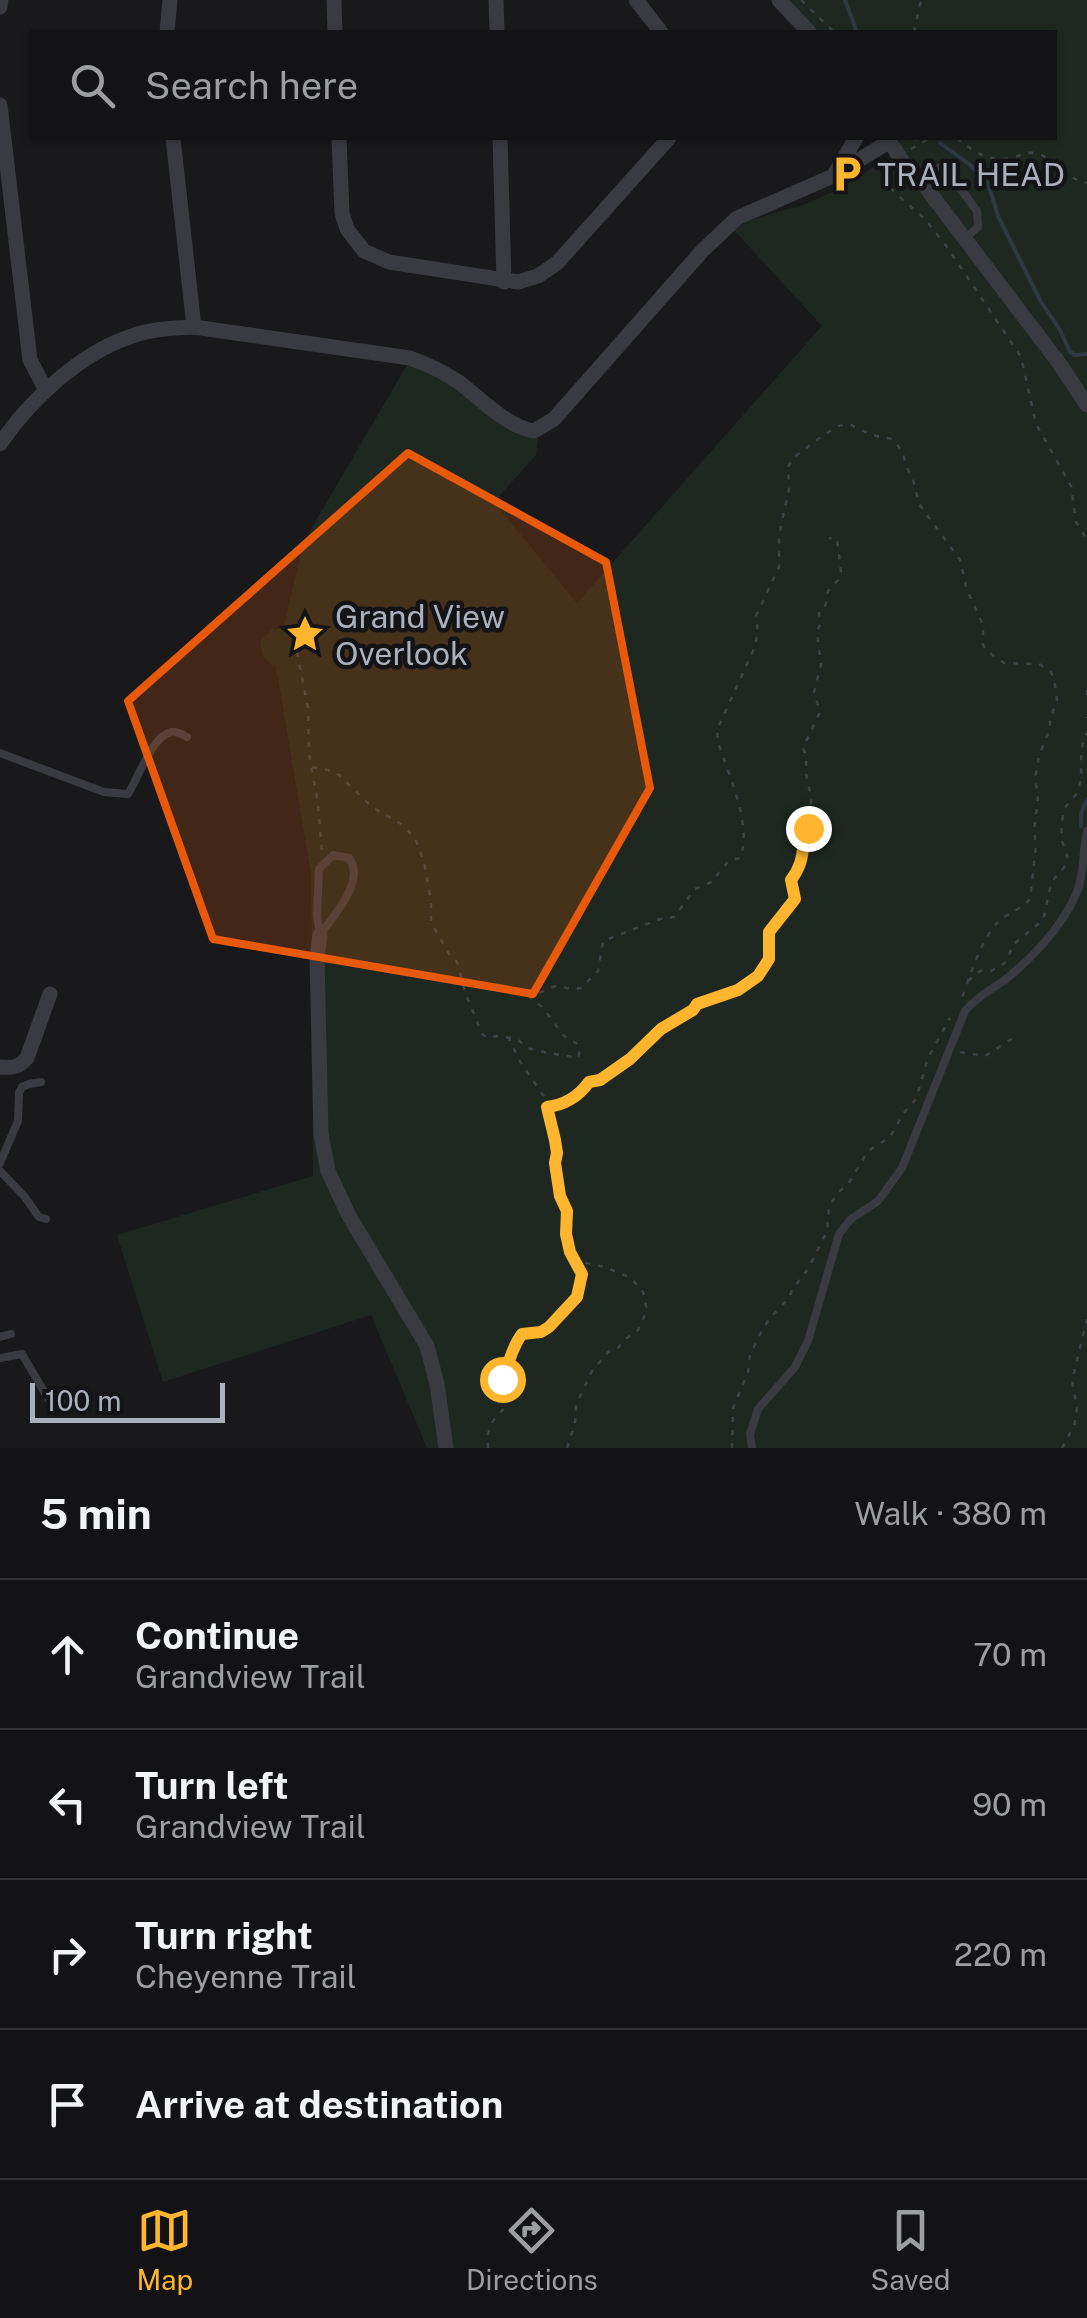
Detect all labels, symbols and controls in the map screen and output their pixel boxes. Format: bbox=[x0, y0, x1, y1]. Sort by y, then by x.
search box bbox=[30, 30, 1057, 140]
icon: search bbox=[65, 58, 120, 113]
text: Search here bbox=[145, 63, 358, 108]
parking icon: TRAIL HEAD bbox=[826, 153, 868, 195]
place label: TRAIL HEAD bbox=[877, 156, 1065, 193]
place label: Grand View Overlook bbox=[335, 598, 505, 672]
place icon: Grand View Overlook bbox=[284, 613, 326, 655]
route end bbox=[786, 806, 832, 852]
route start bbox=[480, 1357, 526, 1403]
scale bar bbox=[30, 1378, 225, 1422]
text: 100 m bbox=[45, 1384, 122, 1417]
text: 5 min bbox=[40, 1489, 152, 1538]
text: Walk · 380 m bbox=[854, 1495, 1047, 1532]
text: Continue bbox=[135, 1613, 299, 1658]
icon: ahead bbox=[40, 1627, 95, 1682]
text: 70 m bbox=[973, 1636, 1047, 1673]
text: Grandview Trail bbox=[135, 1658, 366, 1695]
text: Turn left bbox=[135, 1763, 289, 1808]
icon: left bbox=[40, 1777, 95, 1832]
text: 90 m bbox=[972, 1786, 1047, 1823]
text: Grandview Trail bbox=[135, 1808, 366, 1845]
text: Turn right bbox=[135, 1913, 313, 1958]
icon: right bbox=[40, 1927, 95, 1982]
text: 220 m bbox=[954, 1936, 1047, 1973]
text: Cheyenne Trail bbox=[135, 1958, 356, 1995]
icon: arrive bbox=[40, 2077, 95, 2132]
text: Arrive at destination bbox=[135, 2082, 503, 2127]
tab: Map bbox=[136, 2203, 193, 2296]
tab: Directions bbox=[466, 2203, 598, 2296]
tab: Saved bbox=[870, 2203, 951, 2296]

